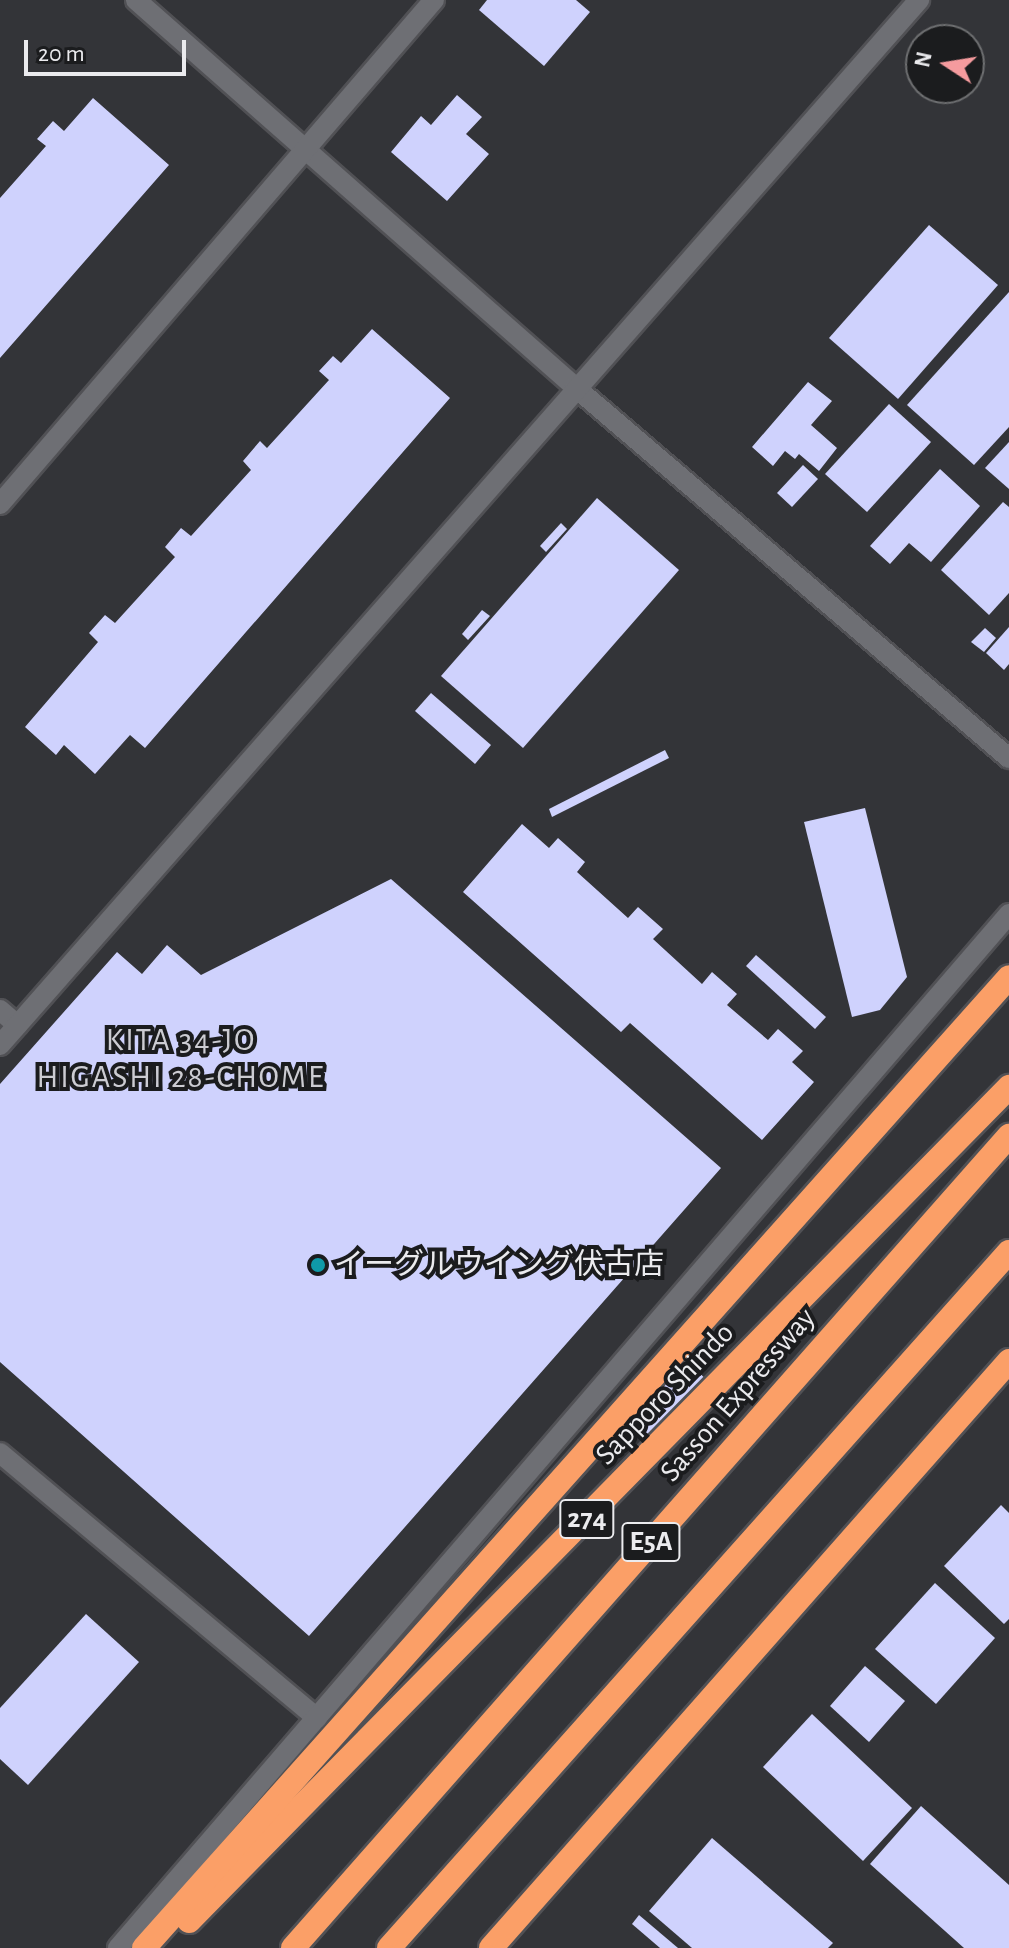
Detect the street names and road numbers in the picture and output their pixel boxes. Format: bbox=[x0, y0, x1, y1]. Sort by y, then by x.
street label: Sasson Expressway bbox=[653, 1301, 823, 1489]
street label: Sapporo Shindo bbox=[588, 1315, 742, 1473]
road number: 274 bbox=[559, 1495, 615, 1543]
road number: E5A bbox=[621, 1518, 681, 1566]

